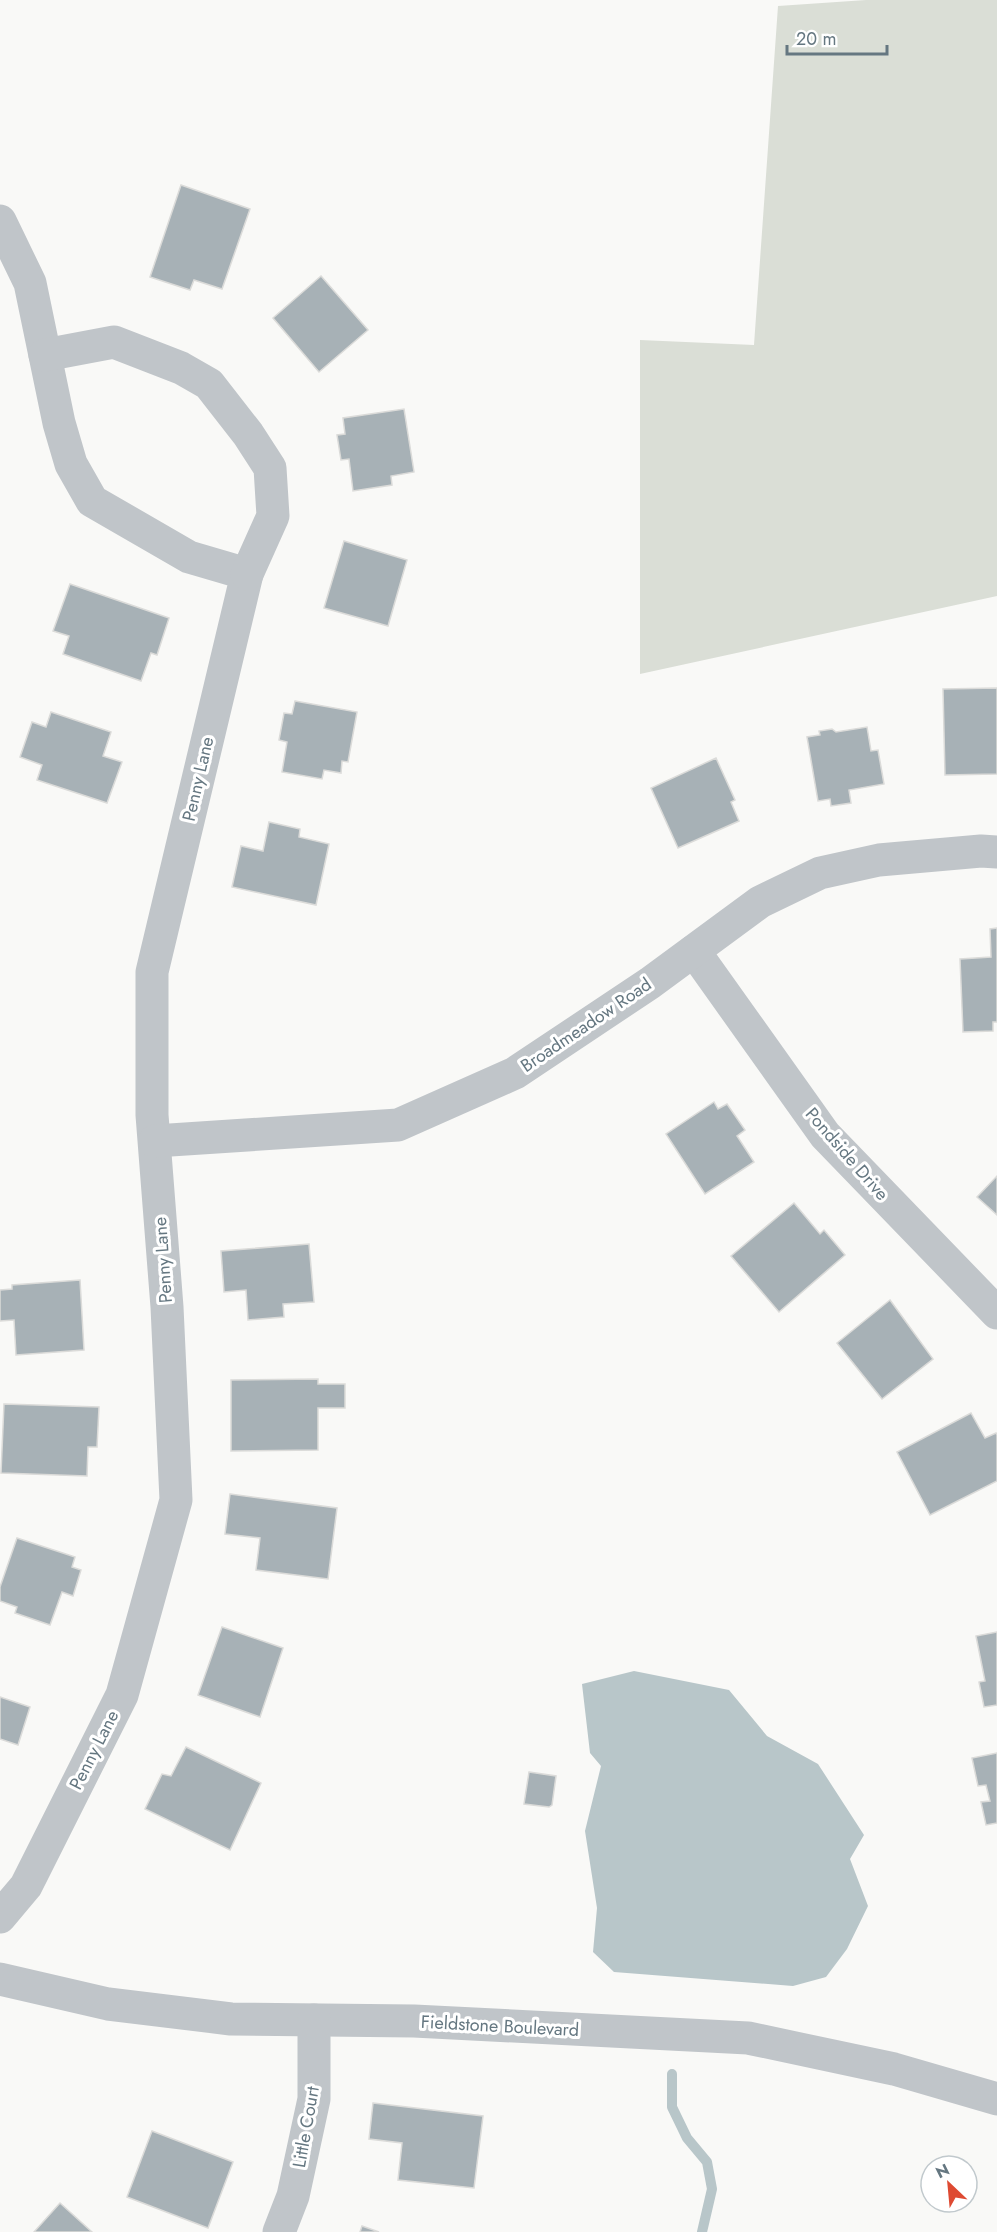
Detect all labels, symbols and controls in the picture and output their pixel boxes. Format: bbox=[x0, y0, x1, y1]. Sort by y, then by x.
scale bar bbox=[787, 18, 888, 56]
text: 20 m bbox=[796, 26, 836, 52]
street label: Penny Lane bbox=[176, 734, 220, 824]
street label: Broadmeadow Road bbox=[515, 971, 657, 1079]
street label: Pondside Drive bbox=[799, 1102, 895, 1206]
street label: Penny Lane bbox=[147, 1216, 179, 1304]
street label: Penny Lane bbox=[63, 1706, 125, 1794]
street label: Fieldstone Boulevard bbox=[420, 2009, 580, 2043]
street label: Little Court bbox=[286, 2084, 326, 2170]
north arrow bbox=[919, 2154, 979, 2214]
text: N bbox=[932, 2158, 953, 2184]

